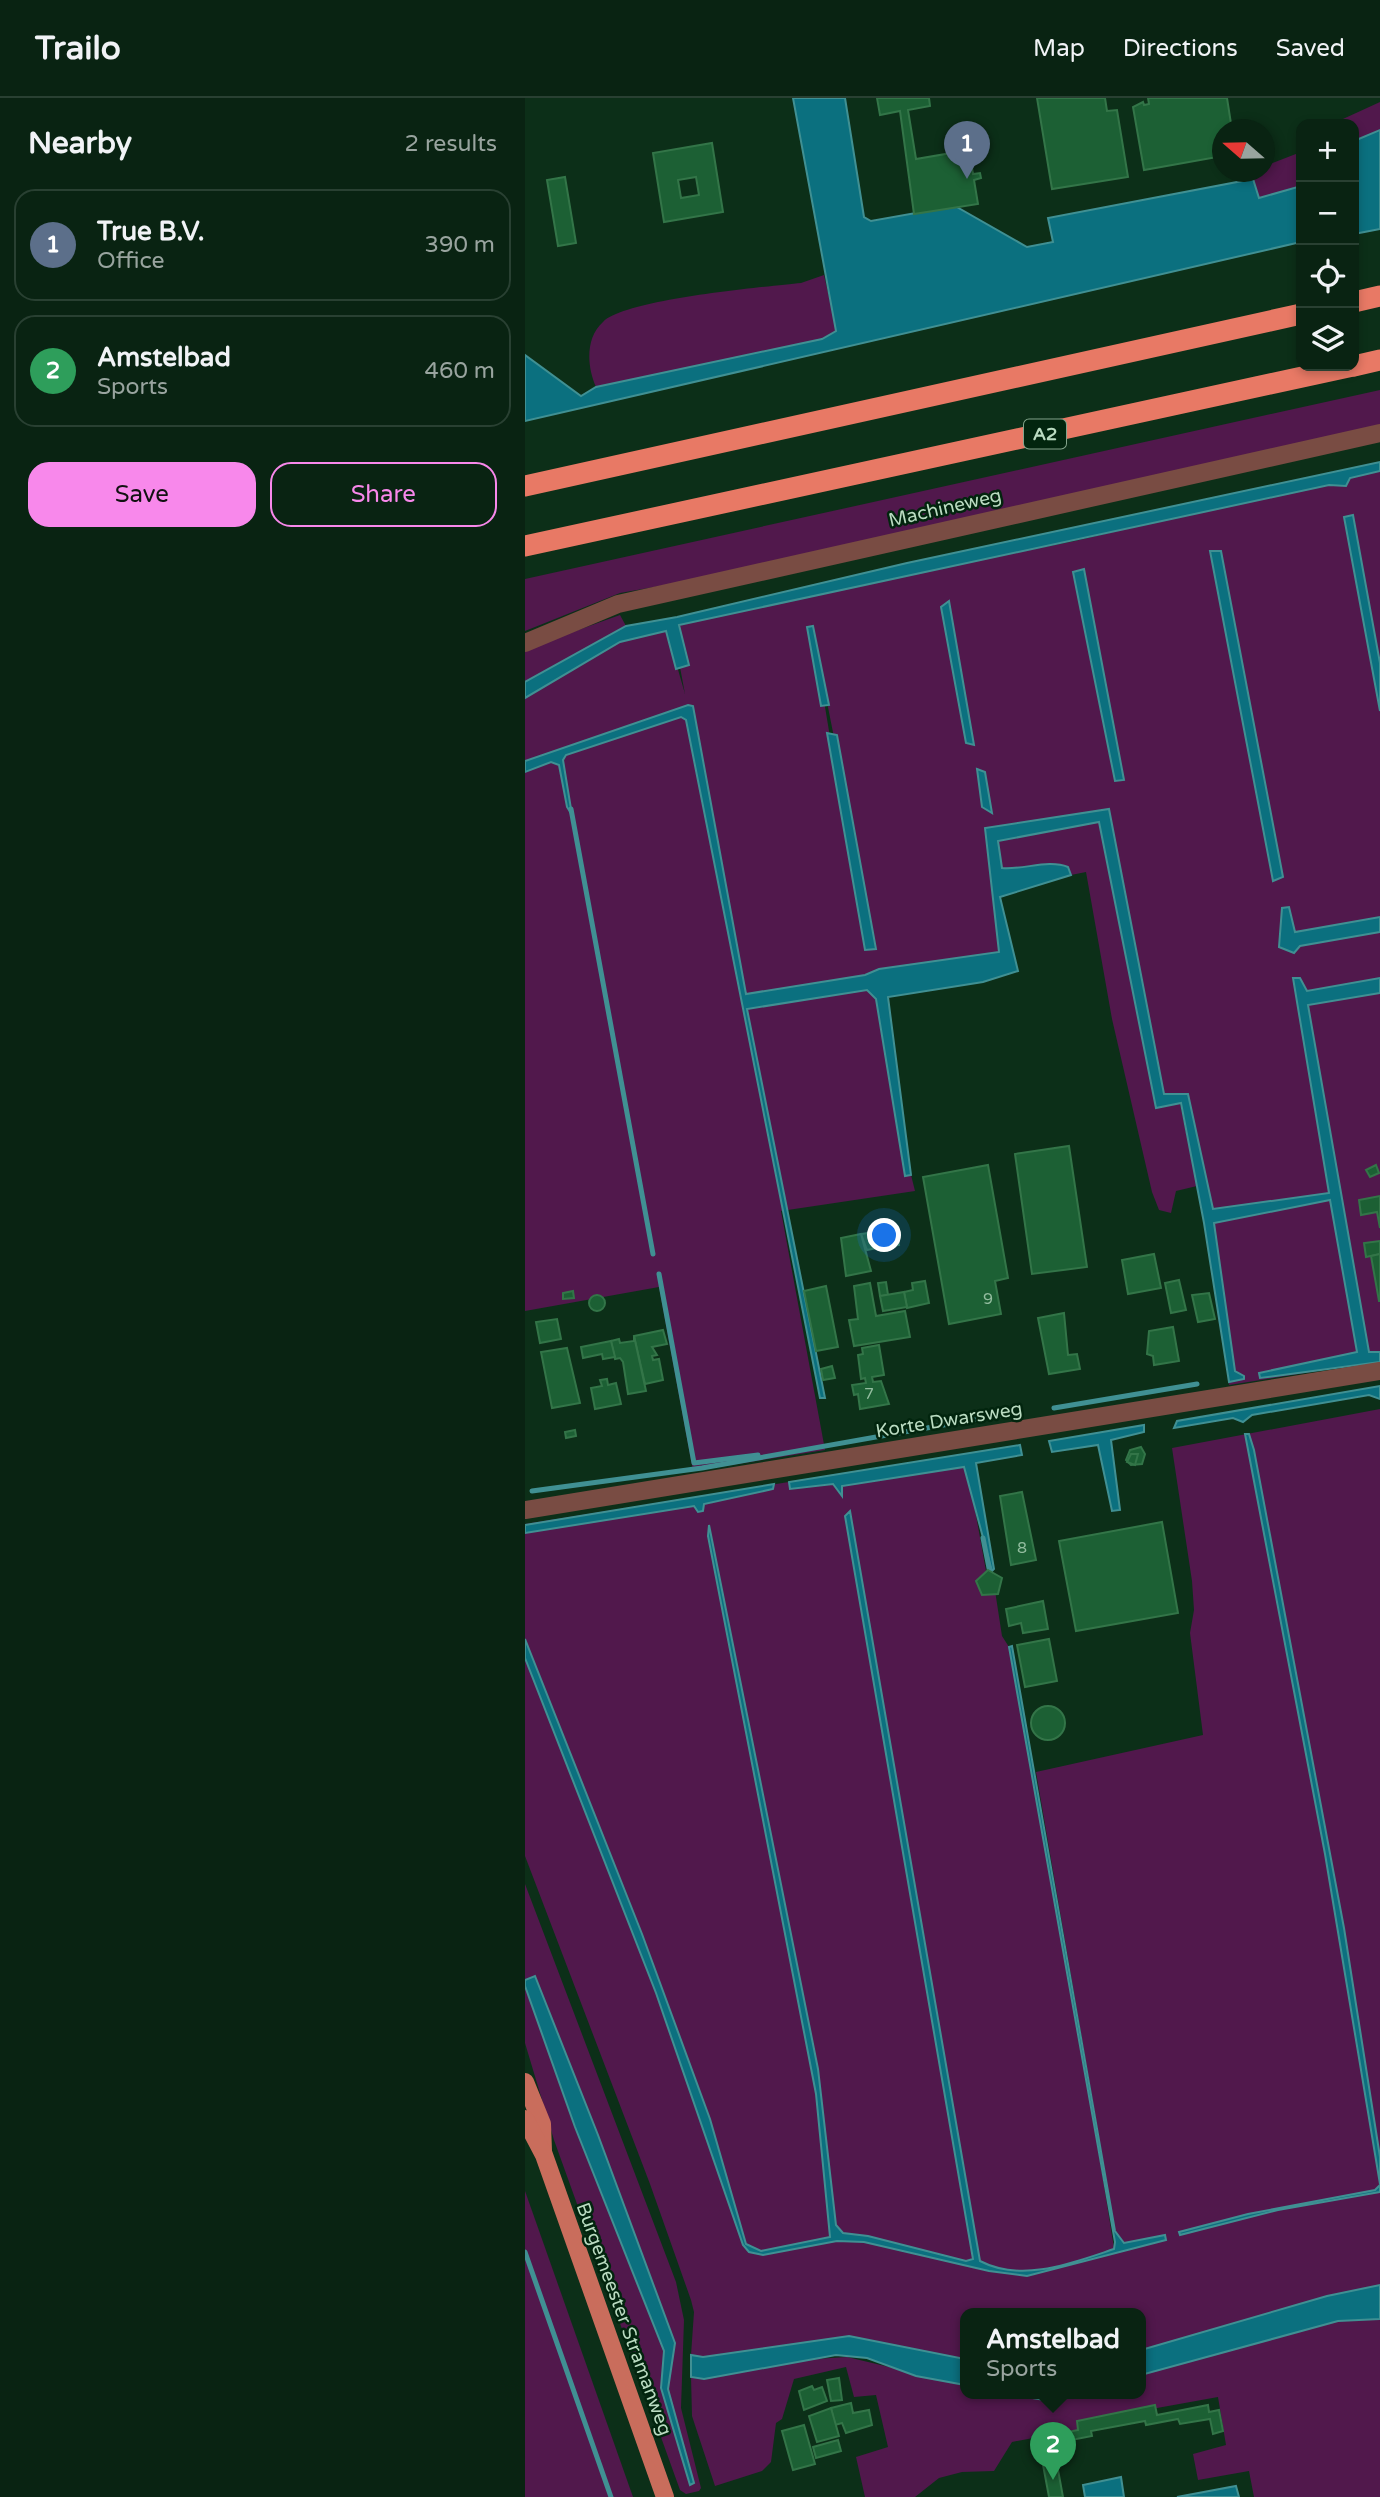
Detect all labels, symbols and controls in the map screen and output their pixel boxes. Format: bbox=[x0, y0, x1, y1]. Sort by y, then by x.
text: Trailo bbox=[35, 29, 121, 68]
text: Map bbox=[1033, 34, 1085, 63]
text: Directions bbox=[1123, 34, 1238, 63]
text: Saved bbox=[1276, 34, 1345, 63]
north arrow bbox=[1212, 119, 1275, 182]
map controls bbox=[1296, 119, 1359, 371]
button: + bbox=[1296, 119, 1359, 182]
pin: 1 bbox=[944, 121, 990, 179]
text: Nearby bbox=[28, 125, 132, 162]
text: 2 results bbox=[404, 130, 497, 158]
button: − bbox=[1296, 182, 1359, 245]
text: True B.V. bbox=[97, 216, 205, 247]
text: 1 bbox=[46, 231, 60, 259]
text: 390 m bbox=[425, 231, 495, 259]
button: locate bbox=[1296, 245, 1359, 308]
text: Office bbox=[97, 247, 165, 275]
button: layers bbox=[1296, 308, 1359, 371]
text: Amstelbad bbox=[97, 342, 231, 373]
text: 2 bbox=[46, 357, 60, 385]
text: 460 m bbox=[425, 357, 495, 385]
text: Sports bbox=[97, 373, 168, 401]
road number: A2 bbox=[1024, 420, 1066, 448]
button: Save bbox=[28, 462, 256, 527]
button: Share bbox=[270, 462, 497, 527]
street label: Machineweg bbox=[886, 484, 1004, 532]
your location bbox=[867, 1218, 901, 1252]
house number: 9 bbox=[983, 1289, 993, 1309]
house number: 7 bbox=[864, 1384, 874, 1404]
street label: Korte Dwarsweg bbox=[874, 1398, 1024, 1442]
house number: 8 bbox=[1017, 1538, 1027, 1558]
street label: Burgemeester Stramanweg bbox=[572, 2200, 676, 2438]
popup bbox=[960, 2308, 1146, 2399]
text: Amstelbad bbox=[986, 2324, 1120, 2355]
text: Sports bbox=[986, 2355, 1057, 2383]
pin: 2 bbox=[1030, 2422, 1076, 2480]

